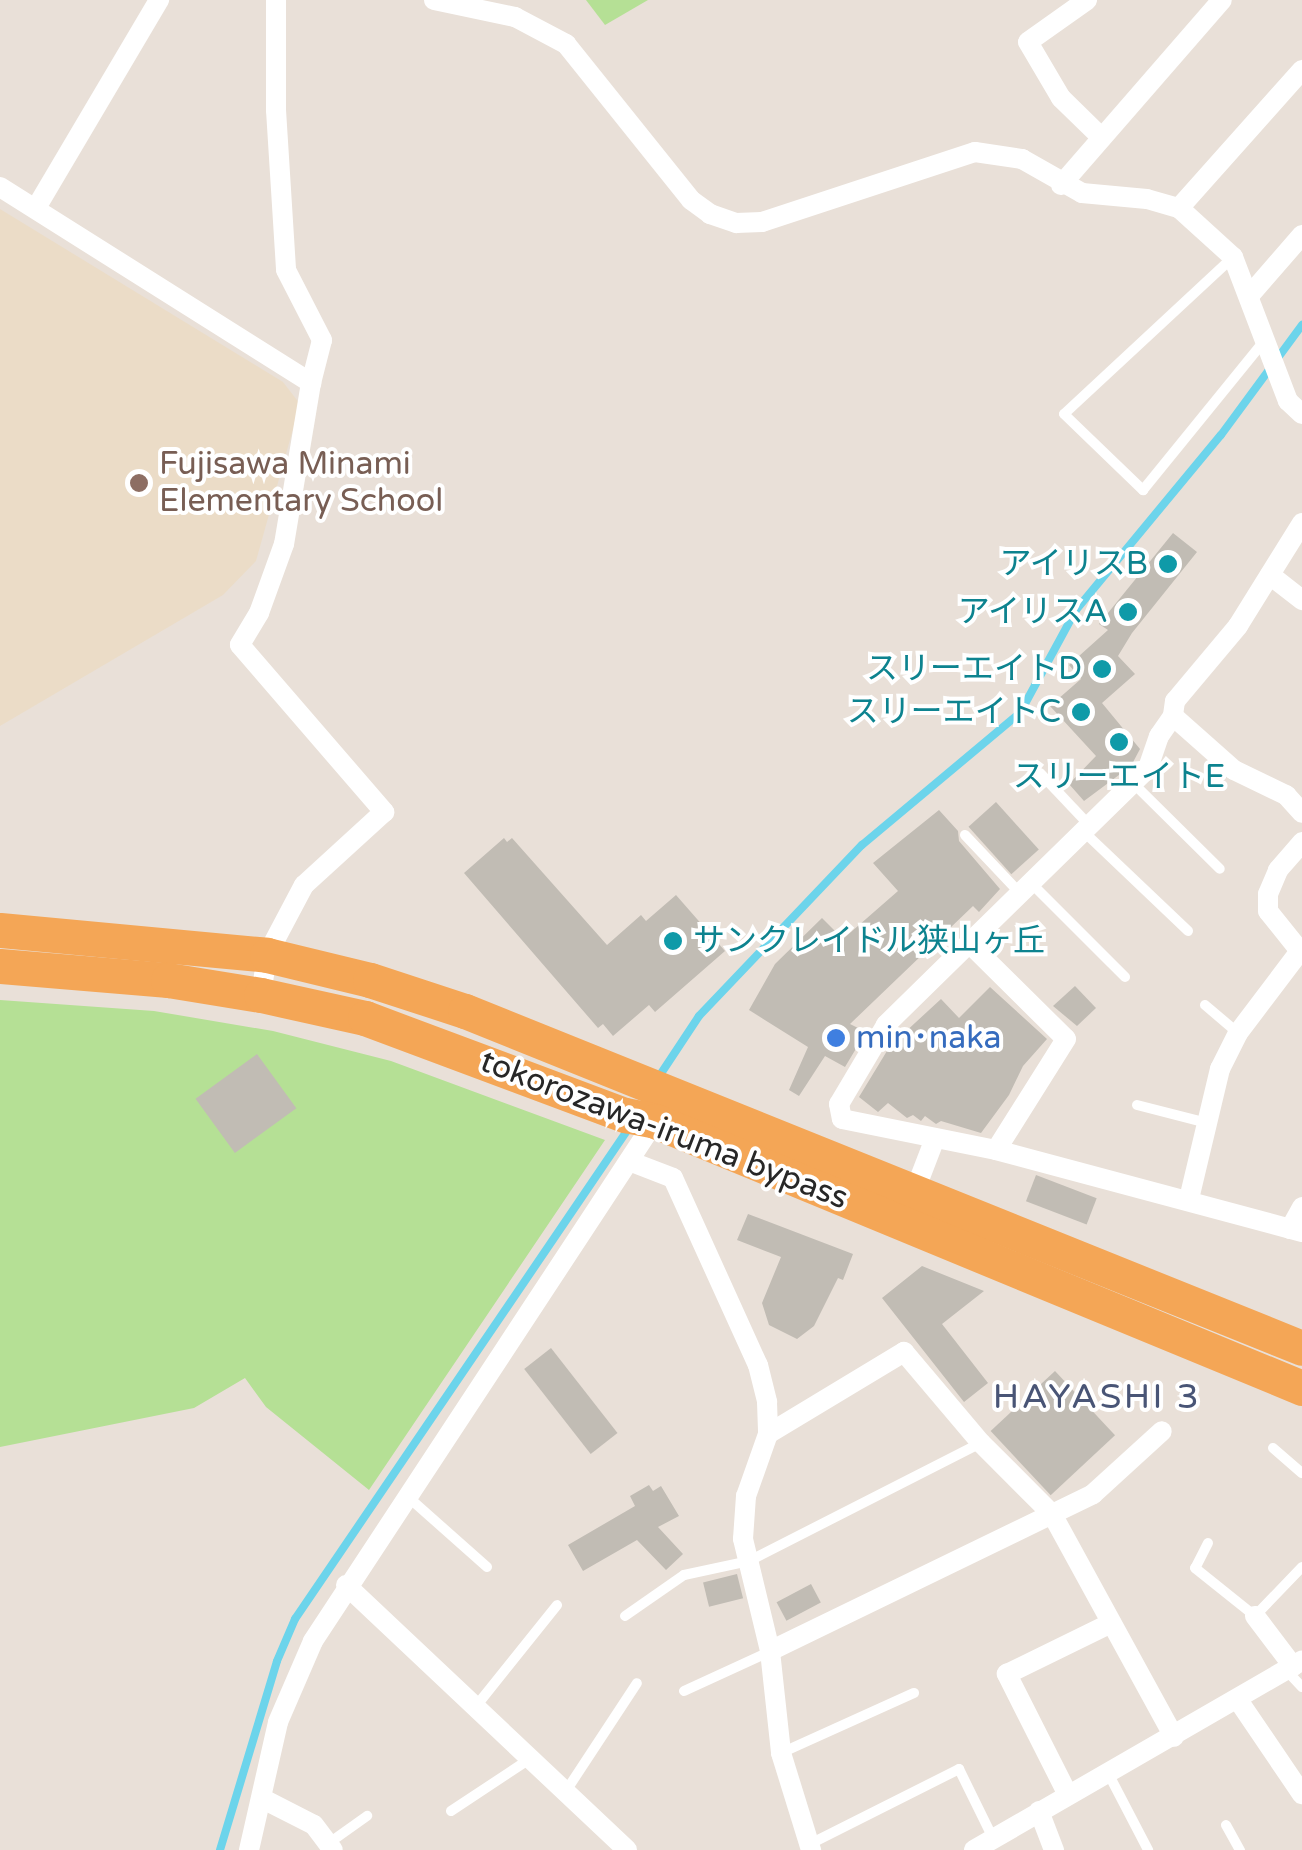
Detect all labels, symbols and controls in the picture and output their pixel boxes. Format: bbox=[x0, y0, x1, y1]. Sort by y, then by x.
place label: Fujisawa Minami Elementary School bbox=[159, 446, 443, 521]
marker: Fujisawa Minami Elementary School bbox=[128, 472, 150, 494]
place label: アイリスB bbox=[998, 545, 1148, 583]
marker: アイリスB bbox=[1157, 553, 1179, 575]
place label: アイリスA bbox=[956, 593, 1108, 631]
marker: アイリスA bbox=[1117, 601, 1139, 623]
place label: スリーエイトD bbox=[866, 650, 1082, 688]
marker: スリーエイトD bbox=[1091, 658, 1113, 680]
place label: スリーエイトC bbox=[847, 693, 1061, 731]
marker: スリーエイトC bbox=[1070, 701, 1092, 723]
marker: スリーエイトE bbox=[1108, 731, 1130, 753]
place label: スリーエイトE bbox=[1013, 758, 1225, 796]
place label: サンクレイドル狭山ヶ丘 bbox=[693, 922, 1045, 960]
marker: サンクレイドル狭山ヶ丘 bbox=[662, 930, 684, 952]
place label: min･naka bbox=[856, 1019, 1001, 1057]
marker: min･naka bbox=[825, 1027, 847, 1049]
street label: tokorozawa-iruma bypass bbox=[475, 1042, 853, 1218]
district label: HAYASHI 3 bbox=[993, 1376, 1201, 1418]

